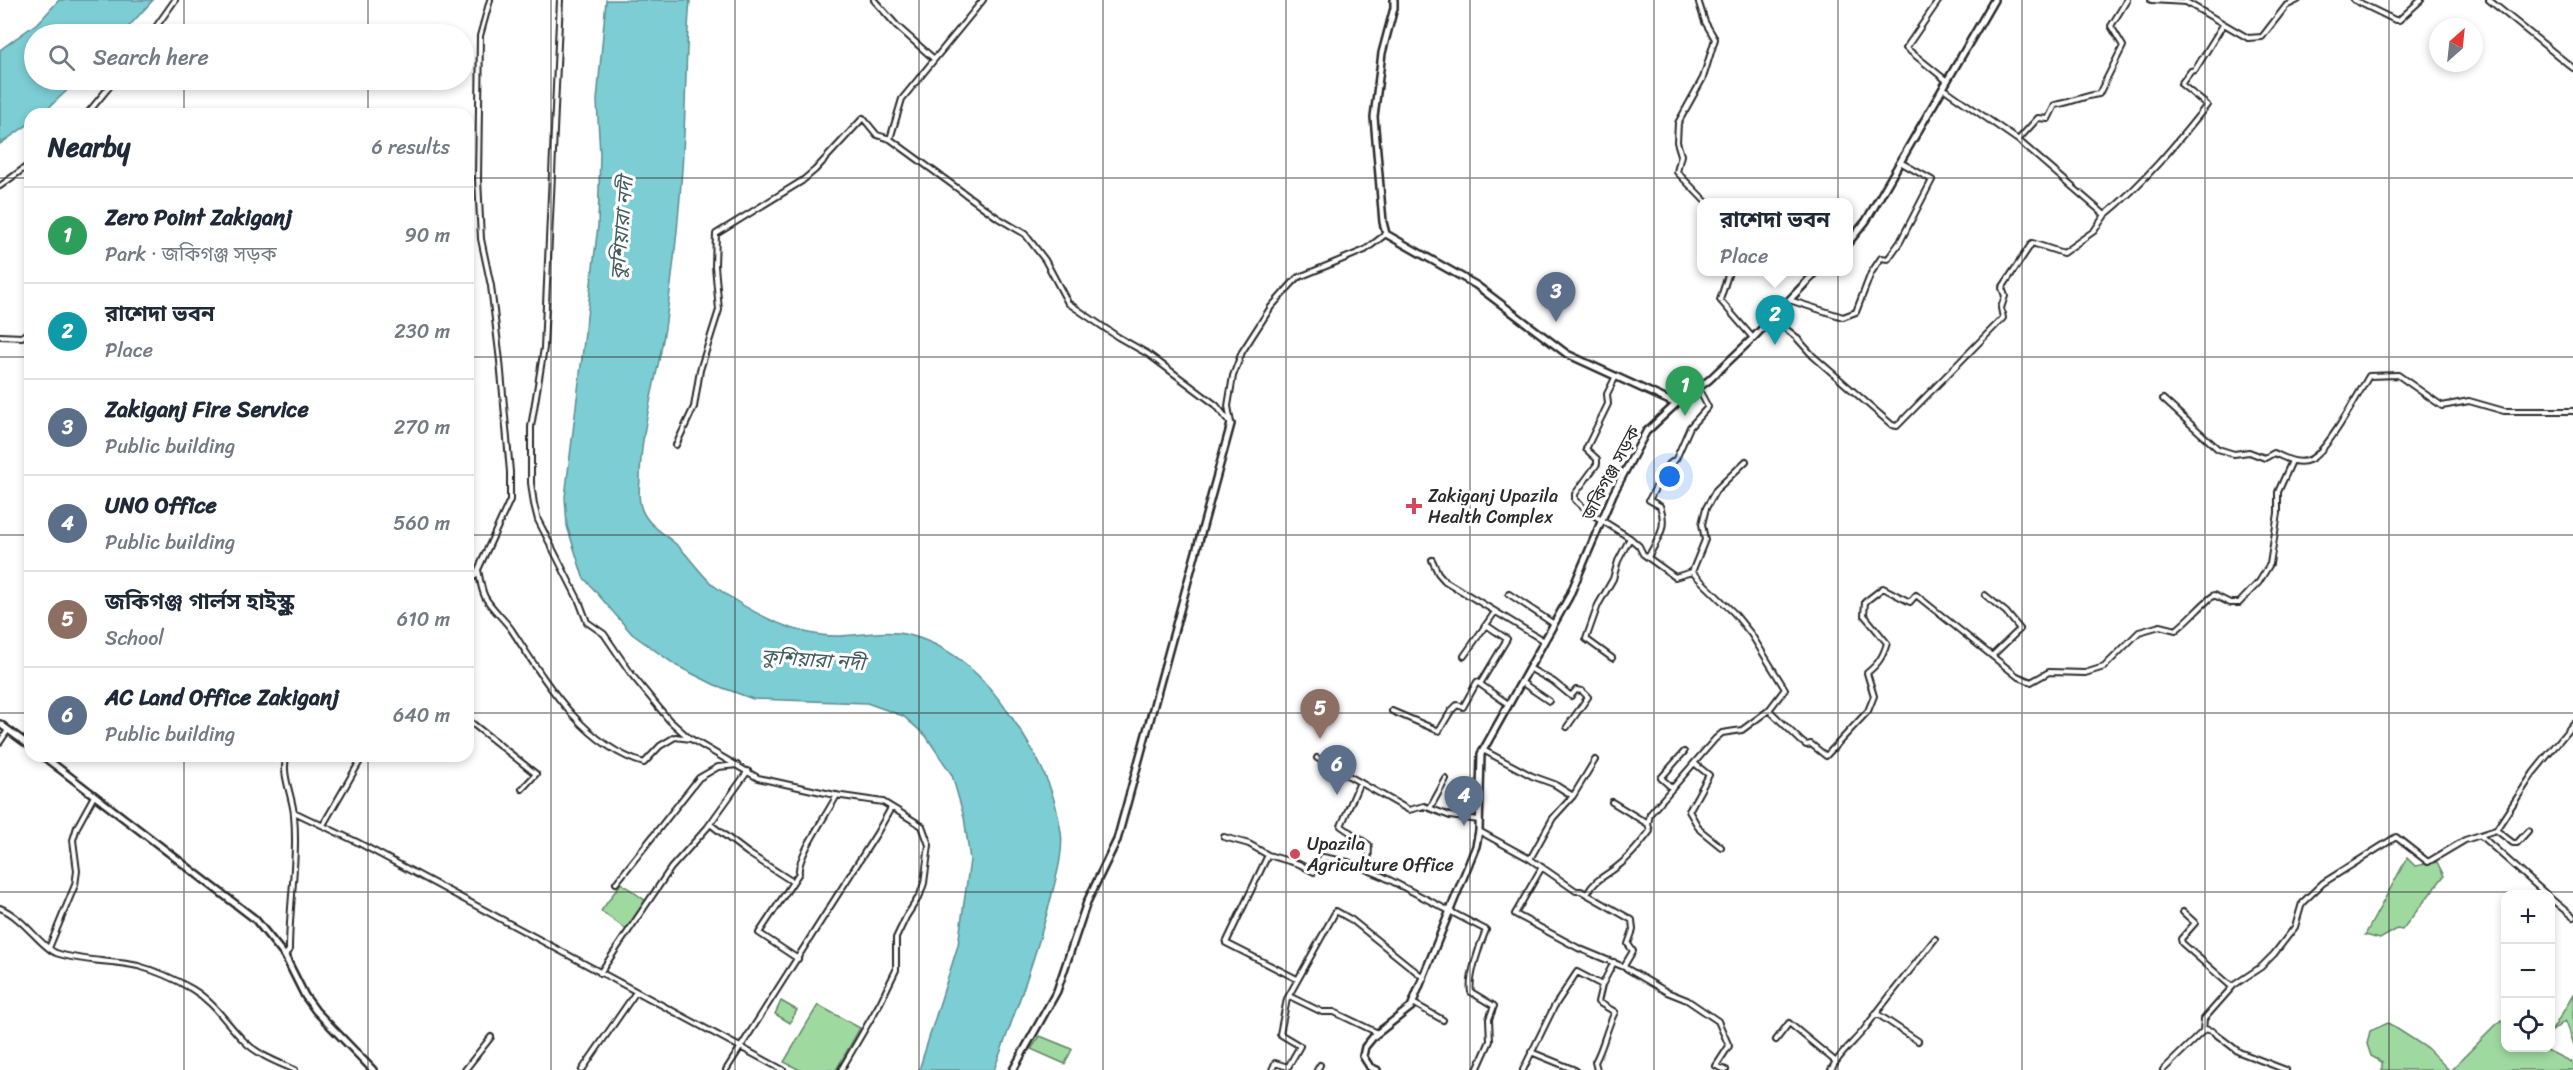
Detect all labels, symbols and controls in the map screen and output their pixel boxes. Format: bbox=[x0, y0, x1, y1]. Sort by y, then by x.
north arrow bbox=[2429, 18, 2483, 72]
search box bbox=[24, 24, 474, 90]
text: Search here bbox=[93, 38, 209, 77]
icon: search bbox=[45, 41, 78, 74]
text: Nearby bbox=[48, 124, 130, 170]
text: 6 results bbox=[371, 130, 450, 165]
water label: কুশিয়ারা নদী bbox=[600, 171, 644, 281]
text: Zero Point Zakiganj bbox=[105, 198, 292, 237]
popup bbox=[1697, 198, 1853, 276]
text: রাশেদা ভবন bbox=[1720, 200, 1830, 239]
text: 1 bbox=[63, 218, 72, 253]
text: 90 m bbox=[405, 218, 450, 253]
text: Park · জকিগঞ্জ সড়ক bbox=[105, 237, 277, 272]
text: Place bbox=[1720, 239, 1768, 274]
pin: 3 bbox=[1536, 272, 1576, 322]
text: রাশেদা ভবন bbox=[105, 294, 215, 333]
pin: 2 bbox=[1756, 296, 1794, 345]
text: 2 bbox=[62, 314, 73, 349]
text: 230 m bbox=[394, 314, 450, 349]
text: Place bbox=[105, 333, 153, 368]
pin: 1 bbox=[1666, 366, 1704, 416]
text: Zakiganj Fire Service bbox=[105, 390, 309, 429]
text: 3 bbox=[62, 410, 73, 445]
text: 270 m bbox=[394, 410, 450, 445]
street label: জকিগঞ্জ সড়ক bbox=[1572, 419, 1650, 527]
text: Public building bbox=[105, 429, 235, 464]
your location bbox=[1655, 462, 1684, 491]
place label: Zakiganj Upazila Health Complex bbox=[1428, 480, 1558, 533]
text: UNO Office bbox=[105, 486, 217, 525]
marker: Zakiganj Upazila Health Complex bbox=[1405, 497, 1423, 515]
text: 4 bbox=[61, 506, 74, 541]
text: 560 m bbox=[393, 506, 450, 541]
text: Public building bbox=[105, 525, 235, 560]
text: জকিগঞ্জ গার্লস হাইস্কুল bbox=[105, 582, 295, 621]
text: 5 bbox=[61, 602, 74, 637]
text: 610 m bbox=[397, 602, 450, 637]
text: School bbox=[105, 621, 164, 656]
water label: কুশিয়ারা নদী bbox=[760, 639, 870, 681]
text: AC Land Office Zakiganj bbox=[105, 678, 339, 717]
pin: 5 bbox=[1300, 690, 1340, 739]
text: 6 bbox=[62, 698, 73, 733]
text: 640 m bbox=[393, 698, 450, 733]
text: Public building bbox=[105, 717, 235, 752]
pin: 6 bbox=[1318, 746, 1356, 795]
pin: 4 bbox=[1444, 776, 1484, 826]
place label: Upazila Agriculture Office bbox=[1306, 828, 1454, 881]
marker: Upazila Agriculture Office bbox=[1288, 847, 1302, 861]
map controls bbox=[2501, 890, 2555, 1052]
button: + bbox=[2501, 890, 2555, 944]
button: − bbox=[2501, 944, 2555, 998]
button: locate bbox=[2501, 998, 2555, 1052]

